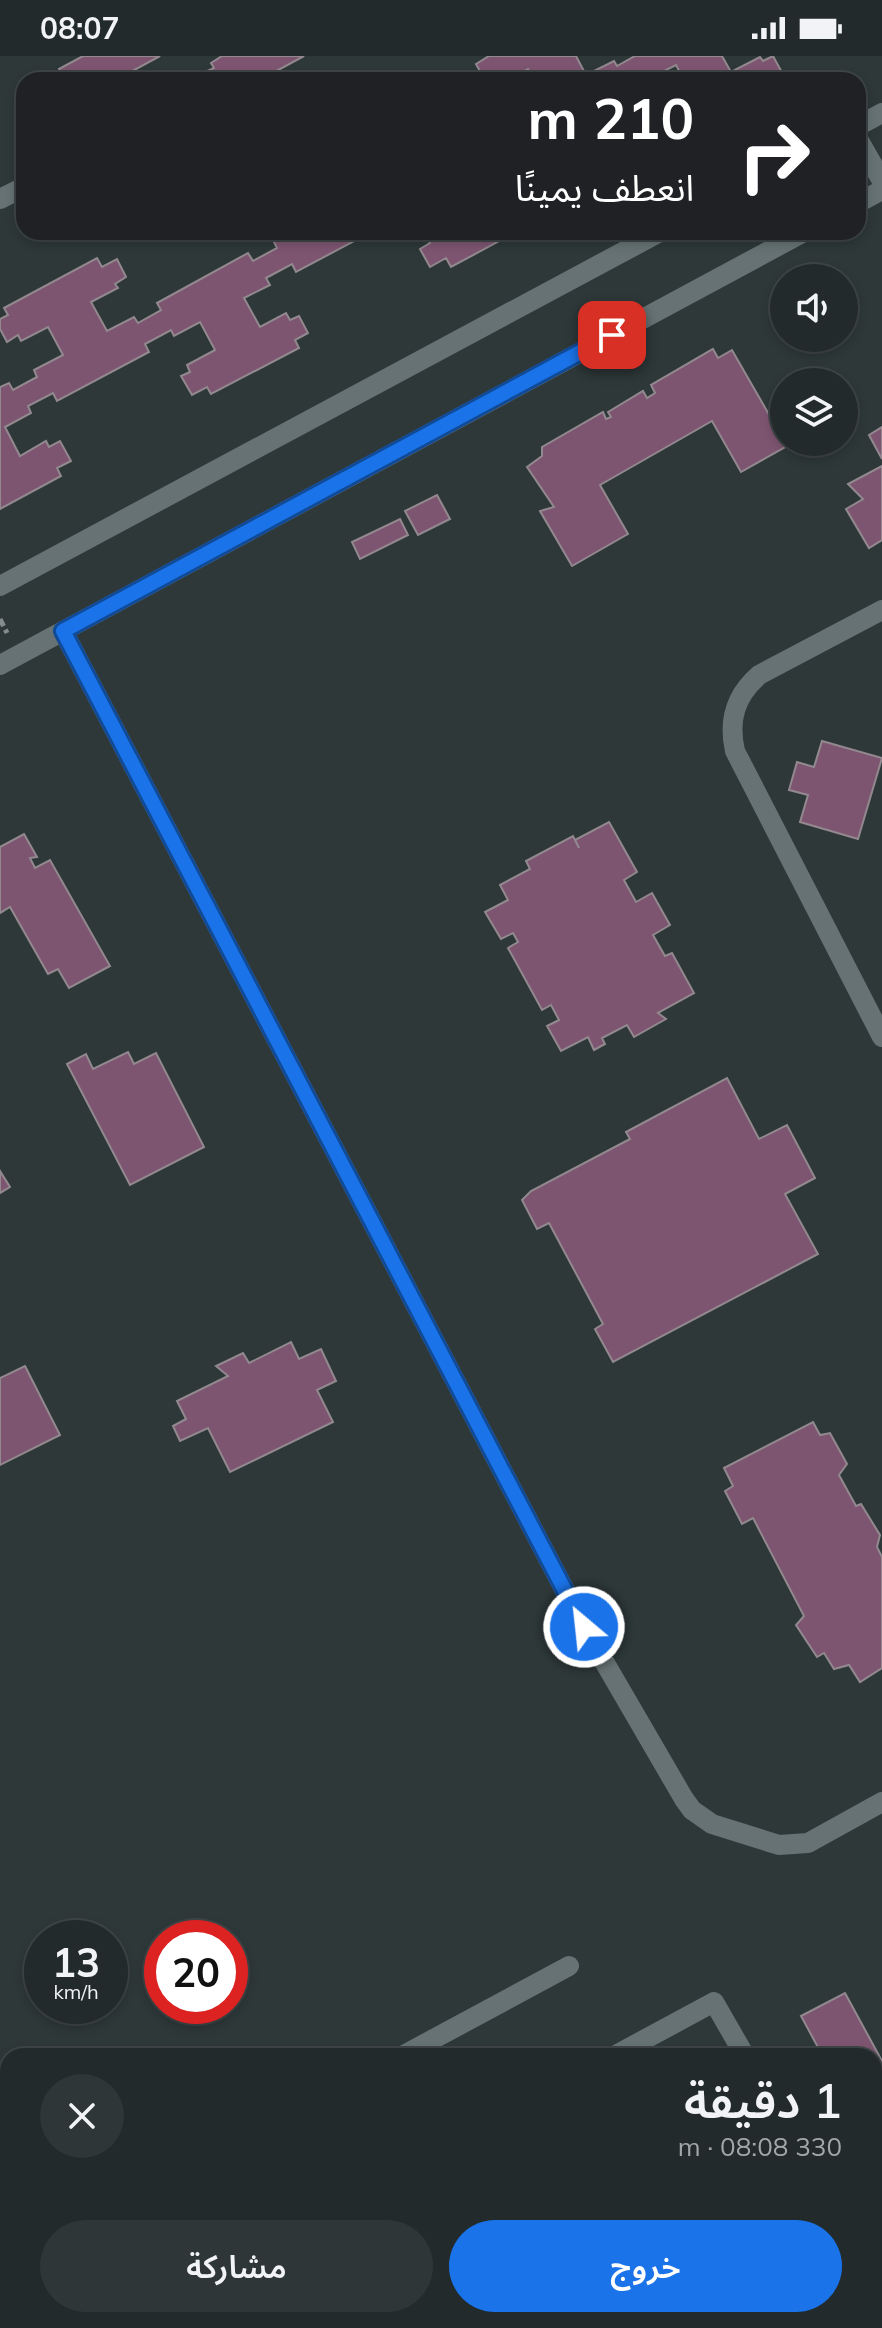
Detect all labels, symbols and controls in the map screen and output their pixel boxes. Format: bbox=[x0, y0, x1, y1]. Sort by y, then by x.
text: 08:07 bbox=[40, 9, 119, 47]
text: 210 m bbox=[527, 83, 694, 153]
icon: right bbox=[722, 104, 826, 208]
text: انعطف يمينًا bbox=[515, 165, 694, 210]
map controls bbox=[770, 264, 858, 456]
button: sound bbox=[770, 264, 858, 352]
pin bbox=[578, 301, 646, 369]
icon: arrive bbox=[590, 313, 634, 357]
button: layers bbox=[770, 368, 858, 456]
position arrow bbox=[542, 1585, 626, 1669]
speed limit sign: 20 bbox=[144, 1920, 248, 2024]
text: 13 bbox=[52, 1937, 100, 1987]
text: km/h bbox=[53, 1979, 99, 2004]
text: 1 دقيقة bbox=[684, 2070, 842, 2130]
button: close bbox=[40, 2074, 124, 2158]
text: 330 m · 08:08 bbox=[678, 2130, 842, 2163]
button: مشاركة bbox=[40, 2220, 433, 2312]
button: خروج bbox=[449, 2220, 842, 2312]

